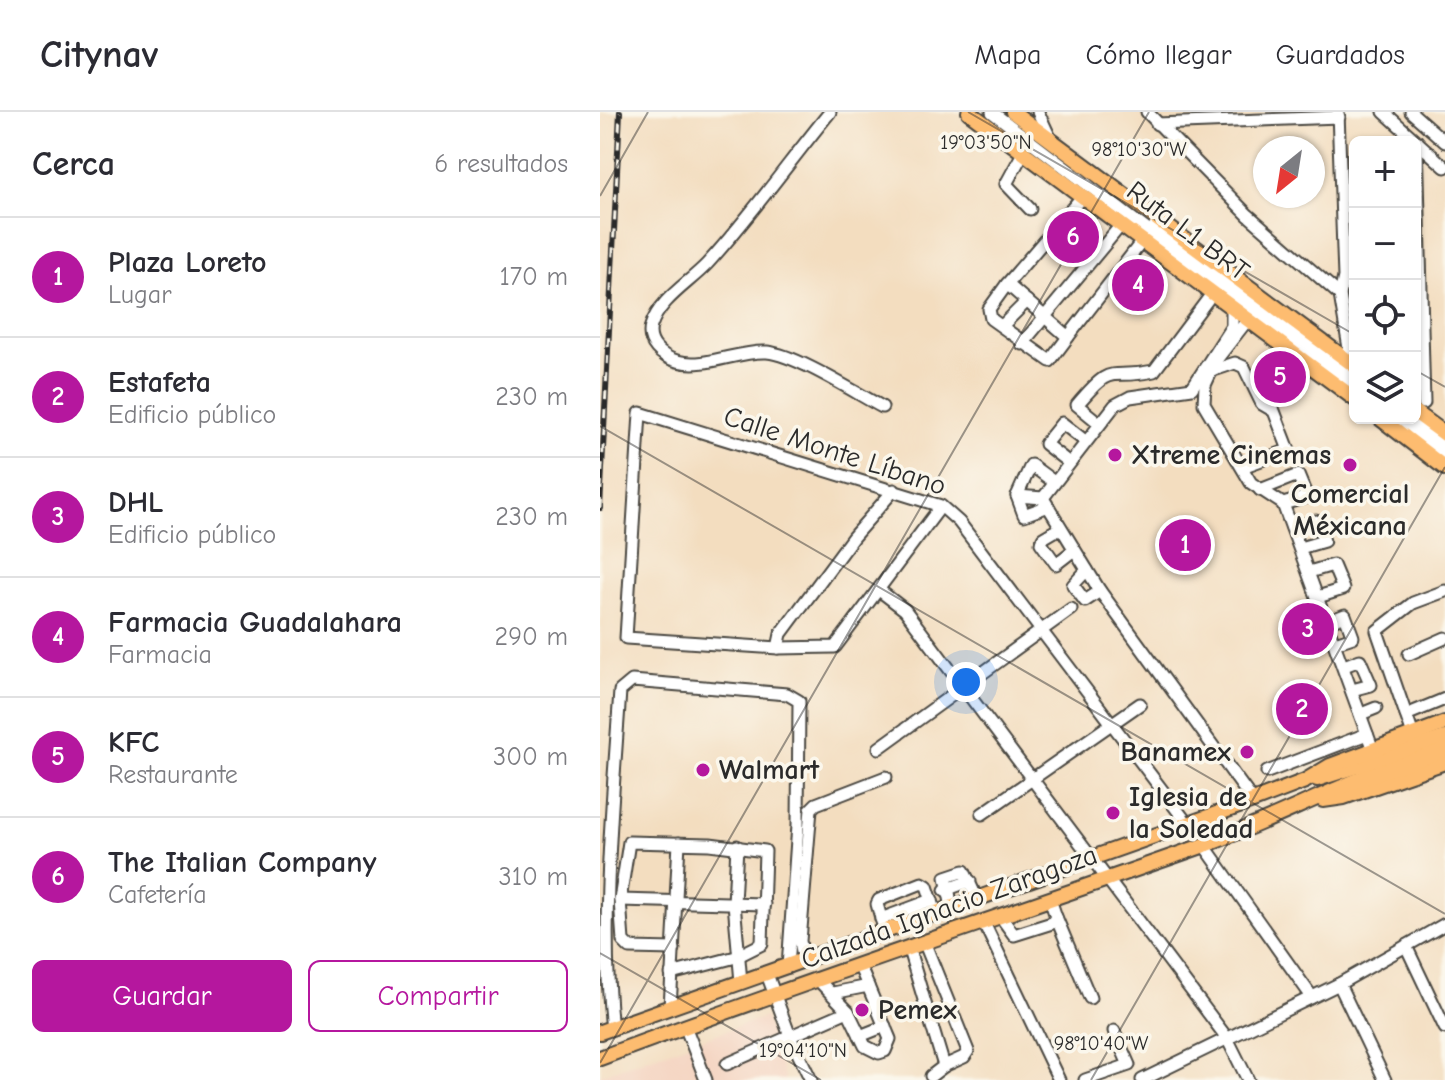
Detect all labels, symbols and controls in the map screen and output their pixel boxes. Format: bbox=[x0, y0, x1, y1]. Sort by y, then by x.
text: Citynav bbox=[40, 33, 158, 77]
text: Mapa bbox=[974, 39, 1041, 71]
text: Cómo llegar bbox=[1085, 39, 1232, 71]
text: Guardados bbox=[1276, 39, 1405, 71]
text: 19°03'50"N bbox=[940, 131, 1032, 154]
north arrow bbox=[1253, 136, 1325, 208]
map controls bbox=[1349, 136, 1421, 424]
button: + bbox=[1349, 136, 1421, 208]
text: 98°10'30"W bbox=[1091, 138, 1187, 161]
text: Cerca bbox=[32, 144, 115, 184]
text: 6 resultados bbox=[434, 149, 568, 179]
street label: Ruta L1 BRT bbox=[1120, 175, 1256, 288]
pin: 6 bbox=[1047, 207, 1099, 267]
button: − bbox=[1349, 208, 1421, 280]
text: Plaza Loreto bbox=[108, 245, 267, 280]
pin: 4 bbox=[1112, 255, 1164, 315]
text: 1 bbox=[53, 262, 63, 292]
text: 170 m bbox=[499, 262, 568, 292]
text: Lugar bbox=[108, 280, 172, 310]
button: locate bbox=[1349, 280, 1421, 352]
pin: 5 bbox=[1254, 347, 1306, 407]
button: layers bbox=[1349, 352, 1421, 424]
text: Estafeta bbox=[108, 365, 211, 400]
text: 2 bbox=[52, 382, 64, 412]
text: 230 m bbox=[495, 382, 568, 412]
text: Edificio público bbox=[108, 400, 276, 430]
street label: Calle Monte Líbano bbox=[720, 400, 950, 502]
place label: Xtreme Cinemas bbox=[1131, 439, 1331, 471]
marker: Xtreme Cinemas bbox=[1106, 446, 1124, 464]
marker: Comercial Méxicana bbox=[1341, 456, 1359, 474]
place label: Comercial Méxicana bbox=[1291, 478, 1409, 542]
text: DHL bbox=[108, 485, 164, 520]
text: 3 bbox=[52, 502, 64, 532]
text: 230 m bbox=[495, 502, 568, 532]
pin: 1 bbox=[1159, 515, 1211, 575]
text: Edificio público bbox=[108, 520, 276, 550]
pin: 3 bbox=[1282, 599, 1334, 659]
text: Farmacia Guadalahara bbox=[108, 605, 402, 640]
text: 4 bbox=[52, 622, 64, 652]
text: 290 m bbox=[495, 622, 568, 652]
text: Farmacia bbox=[108, 640, 212, 670]
your location bbox=[946, 662, 986, 702]
pin: 2 bbox=[1276, 679, 1328, 739]
text: KFC bbox=[108, 725, 159, 760]
place label: Banamex bbox=[1120, 736, 1231, 768]
text: 5 bbox=[51, 742, 65, 772]
text: 300 m bbox=[493, 742, 568, 772]
marker: Banamex bbox=[1238, 743, 1256, 761]
place label: Walmart bbox=[719, 754, 820, 786]
text: Restaurante bbox=[108, 760, 238, 790]
marker: Walmart bbox=[694, 761, 712, 779]
place label: Iglesia de la Soledad bbox=[1129, 781, 1253, 845]
marker: Iglesia de la Soledad bbox=[1104, 804, 1122, 822]
street label: Calzada Ignacio Zaragoza bbox=[797, 838, 1101, 976]
text: The Italian Company bbox=[108, 845, 376, 880]
text: 6 bbox=[51, 862, 65, 892]
text: 310 m bbox=[499, 862, 568, 892]
text: Cafetería bbox=[108, 880, 207, 910]
button: Guardar bbox=[32, 960, 292, 1032]
button: Compartir bbox=[308, 960, 568, 1032]
place label: Pemex bbox=[878, 994, 957, 1026]
marker: Pemex bbox=[853, 1001, 871, 1019]
text: 98°10'40"W bbox=[1054, 1032, 1149, 1055]
text: 19°04'10"N bbox=[759, 1039, 847, 1062]

